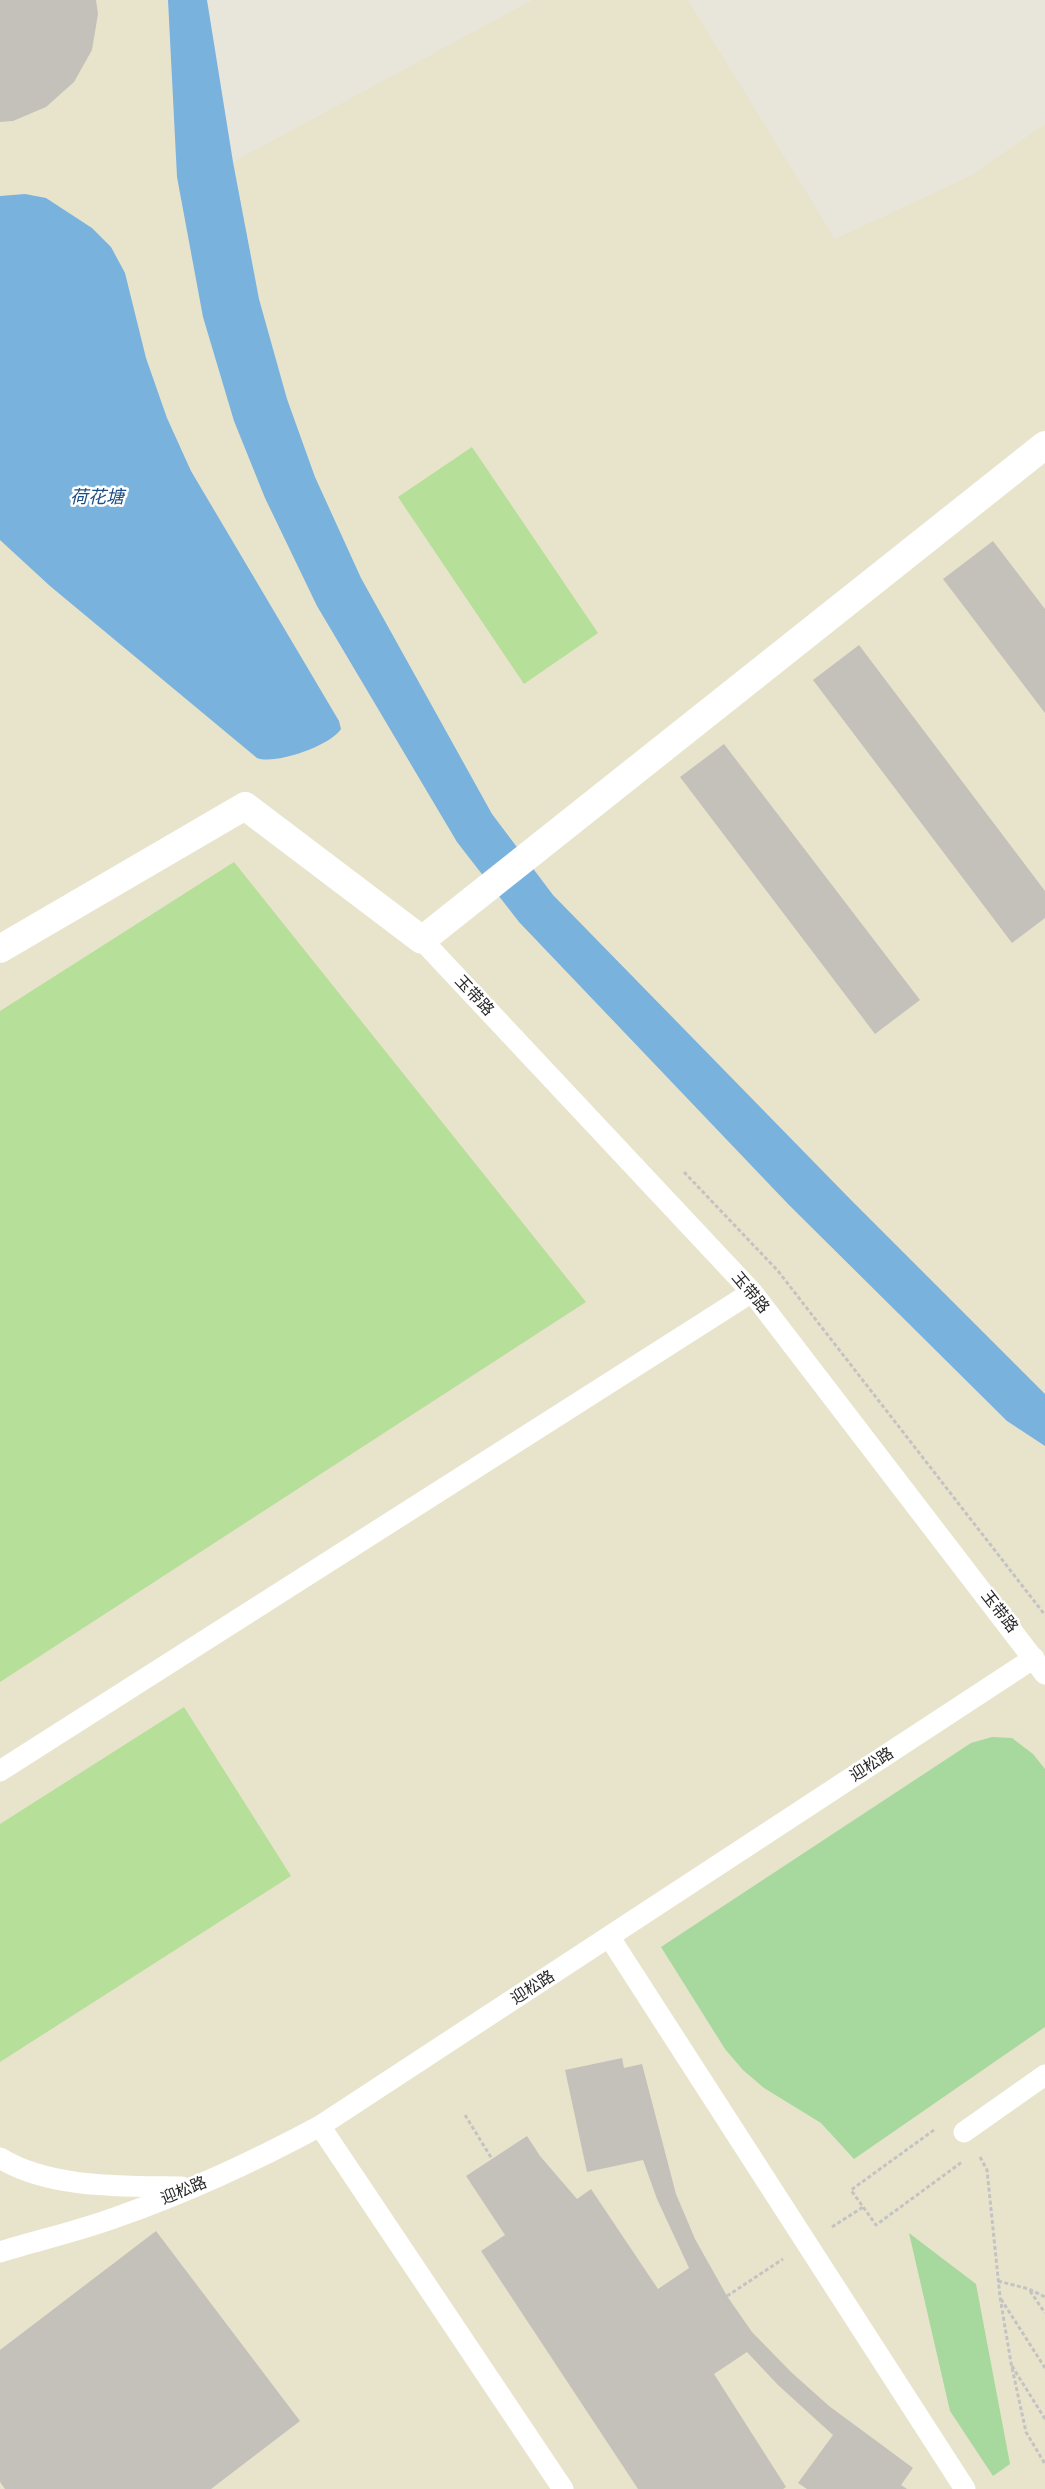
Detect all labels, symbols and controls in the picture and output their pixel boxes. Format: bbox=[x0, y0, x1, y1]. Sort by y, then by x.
water label: 荷花塘 bbox=[70, 487, 124, 509]
street label: 玉带路 bbox=[451, 972, 497, 1020]
street label: 玉带路 bbox=[727, 1268, 773, 1318]
street label: 玉带路 bbox=[977, 1587, 1021, 1637]
street label: 迎松路 bbox=[847, 1744, 897, 1786]
street label: 迎松路 bbox=[508, 1967, 558, 2009]
street label: 迎松路 bbox=[158, 2173, 210, 2209]

